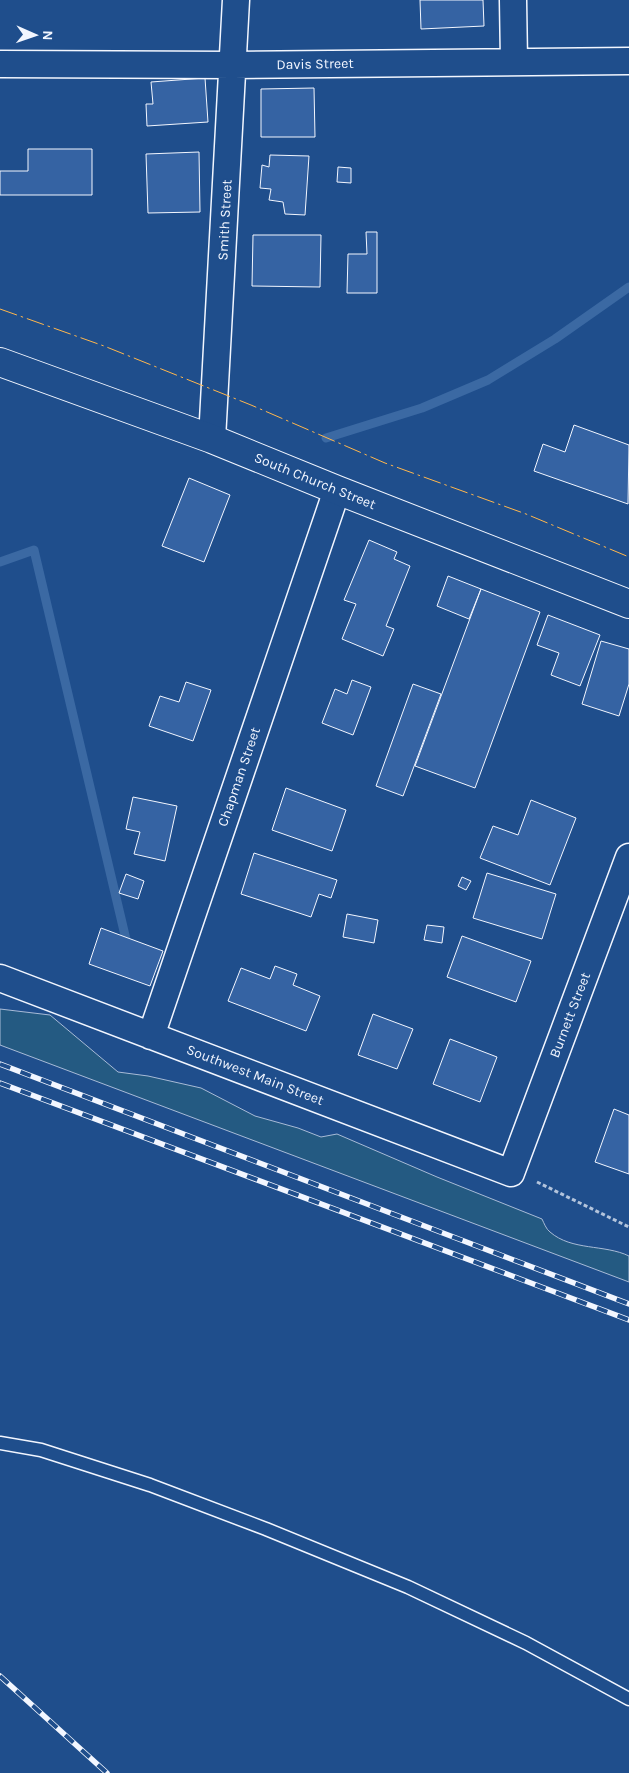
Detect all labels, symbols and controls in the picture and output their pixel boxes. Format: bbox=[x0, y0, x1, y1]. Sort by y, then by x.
north arrow bbox=[10, 10, 60, 60]
text: N bbox=[39, 30, 56, 41]
street label: Davis Street bbox=[276, 55, 354, 73]
street label: Smith Street bbox=[214, 179, 236, 261]
street label: South Church Street bbox=[252, 449, 378, 513]
street label: Chapman Street bbox=[214, 725, 264, 829]
street label: Burnett Street bbox=[546, 970, 594, 1060]
street label: Southwest Main Street bbox=[184, 1041, 326, 1109]

